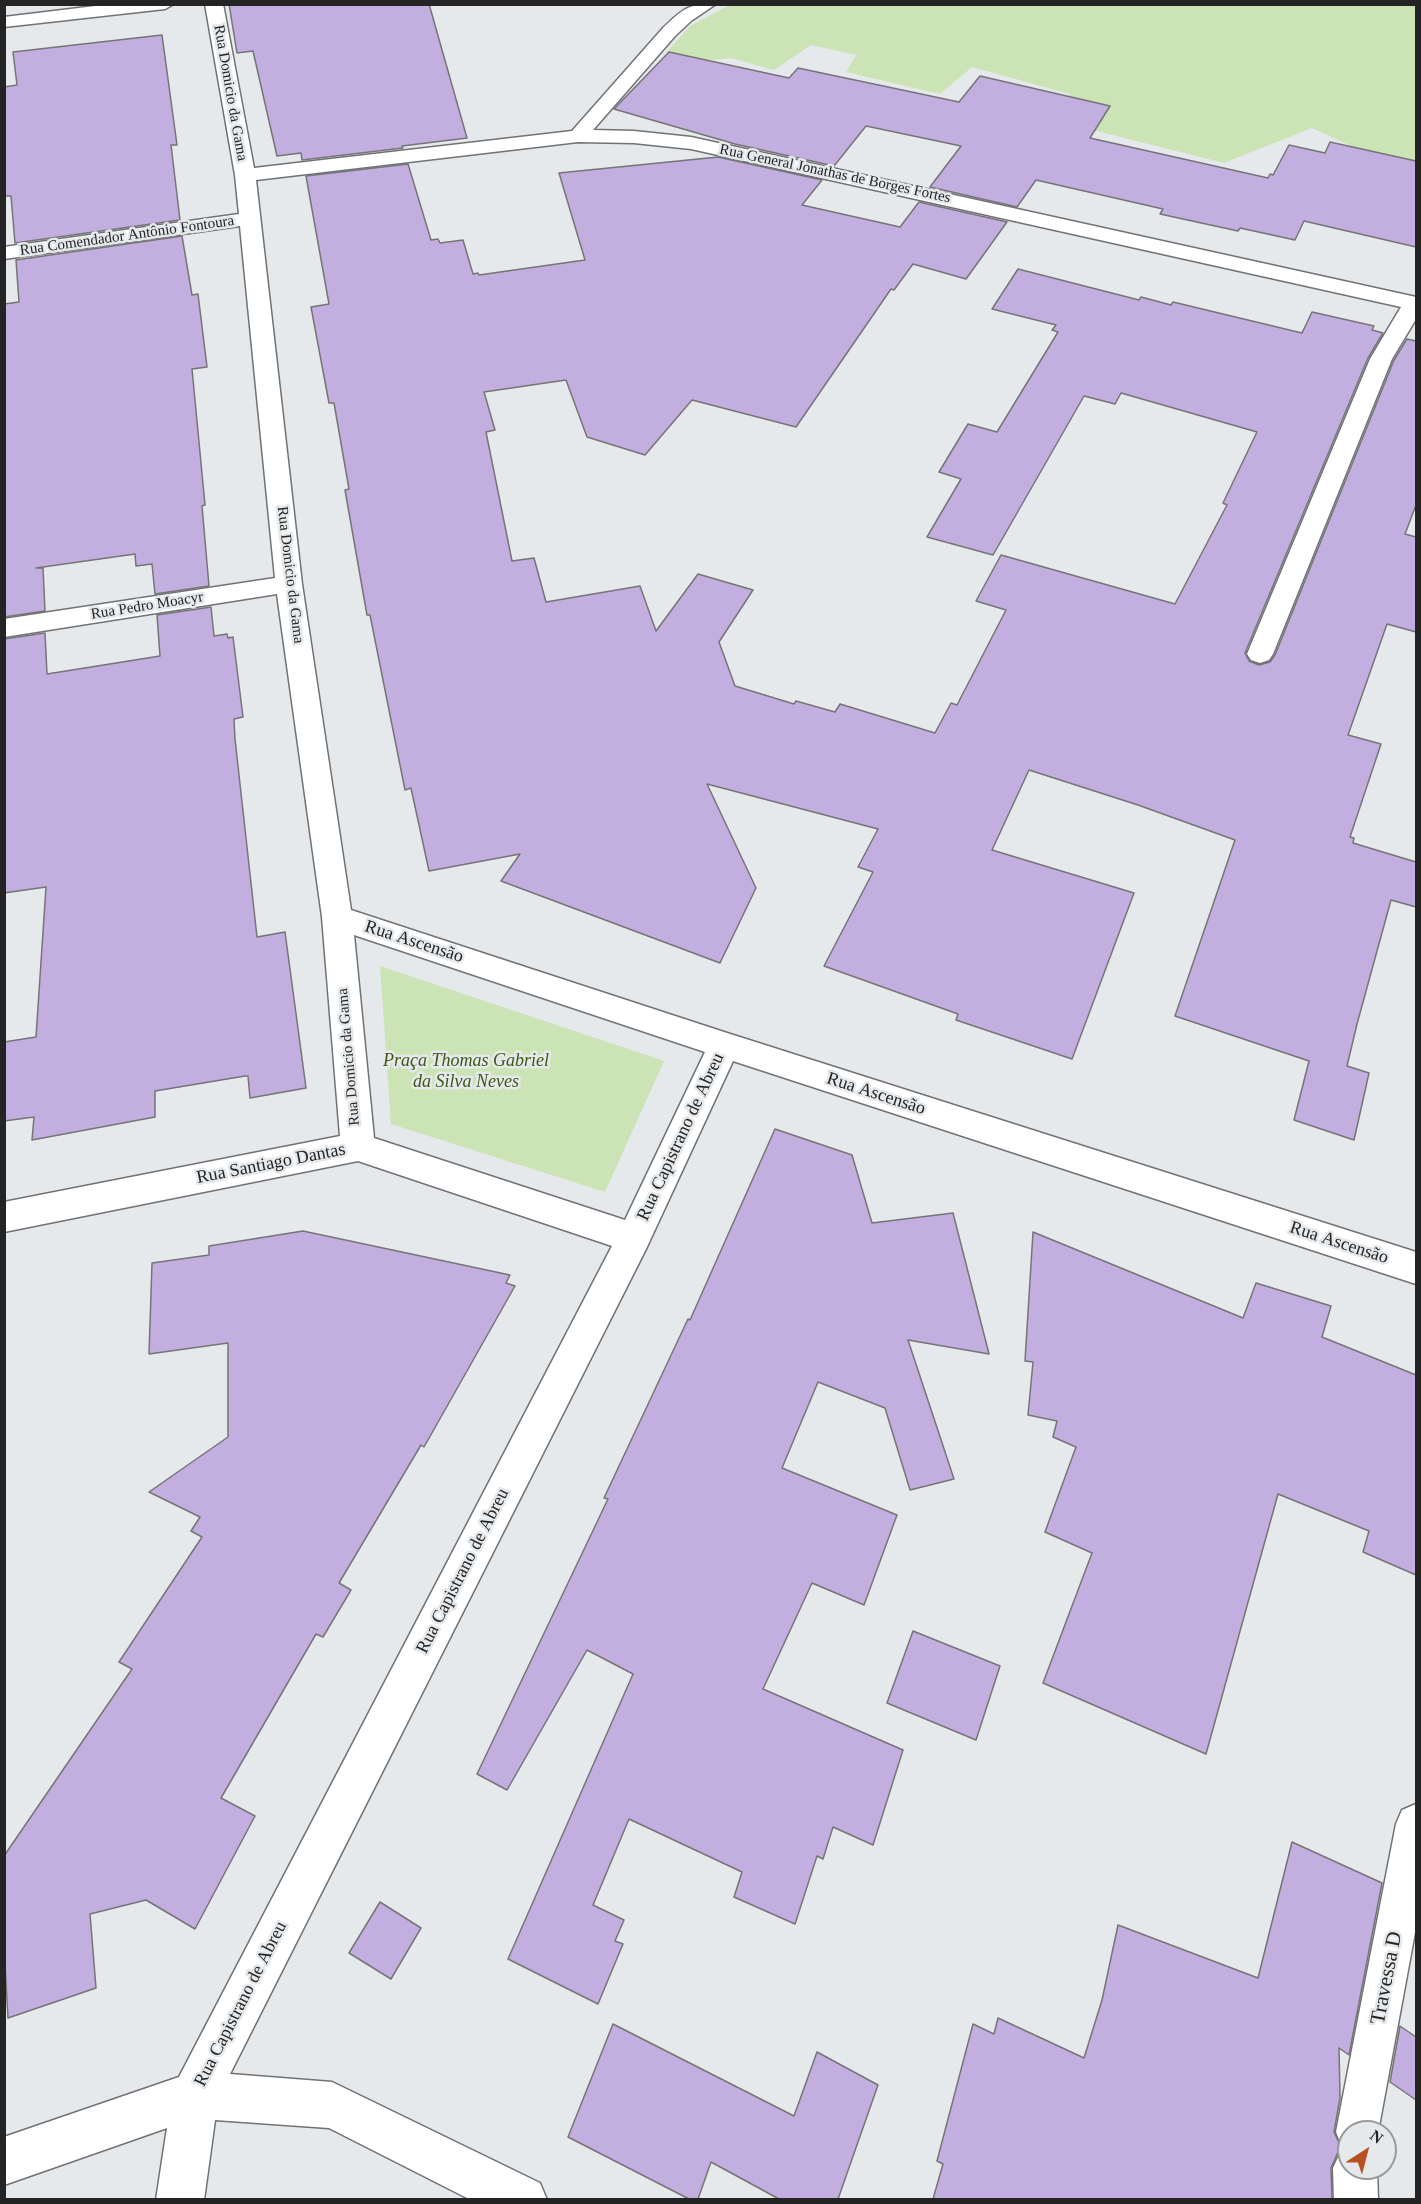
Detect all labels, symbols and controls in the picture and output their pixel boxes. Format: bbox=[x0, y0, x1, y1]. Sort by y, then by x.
street label: Rua Domicio da Gama bbox=[209, 24, 251, 162]
street label: Rua General Jonathas de Borges Fortes bbox=[718, 141, 952, 207]
street label: Rua Comendador Antônio Fontoura bbox=[19, 212, 235, 260]
street label: Rua Domicio da Gama bbox=[273, 505, 307, 645]
street label: Rua Pedro Moacyr bbox=[90, 588, 204, 624]
street label: Rua Ascensão bbox=[362, 916, 466, 968]
street label: Rua Domicio da Gama bbox=[334, 988, 364, 1126]
park label: Praça Thomas Gabriel da Silva Neves bbox=[383, 1050, 549, 1092]
street label: Rua Capistrano de Abreu bbox=[633, 1050, 729, 1224]
street label: Rua Ascensão bbox=[824, 1068, 928, 1120]
street label: Rua Santiago Dantas bbox=[195, 1139, 347, 1189]
street label: Rua Ascensão bbox=[1287, 1217, 1391, 1269]
street label: Rua Capistrano de Abreu bbox=[412, 1485, 514, 1657]
street label: Rua Capistrano de Abreu bbox=[190, 1918, 292, 2090]
street label: Travessa D bbox=[1366, 1929, 1408, 2027]
north arrow bbox=[1337, 2120, 1397, 2180]
text: N bbox=[1367, 2126, 1386, 2147]

